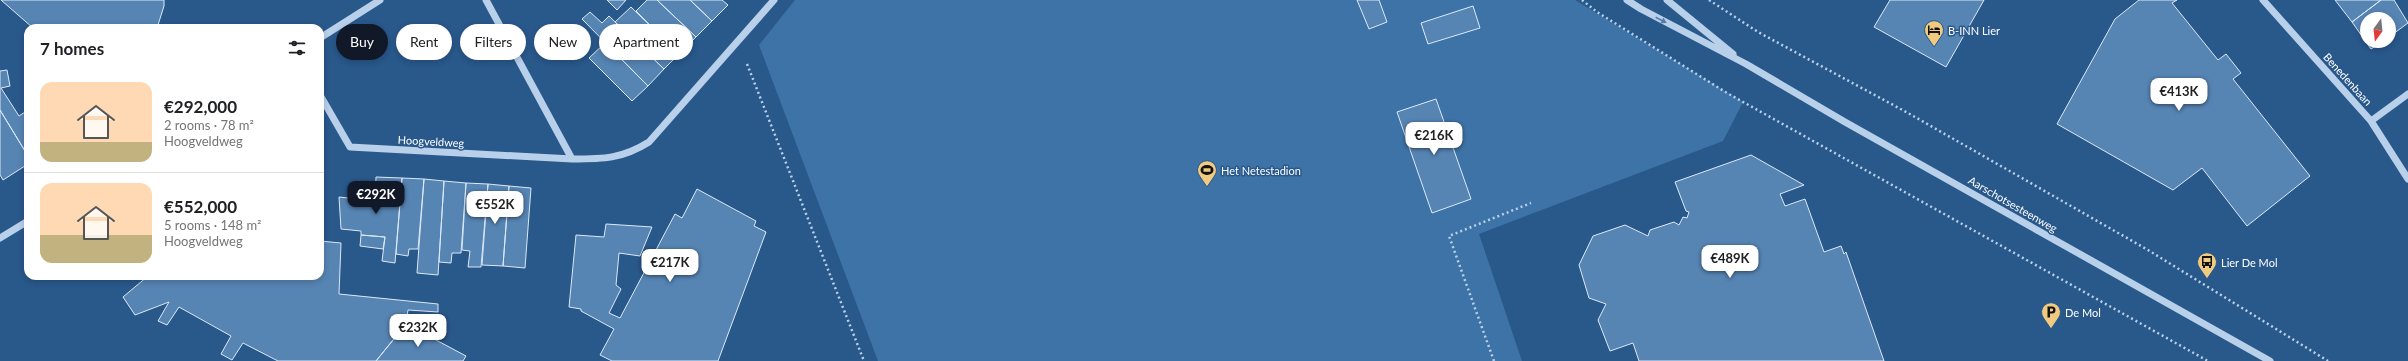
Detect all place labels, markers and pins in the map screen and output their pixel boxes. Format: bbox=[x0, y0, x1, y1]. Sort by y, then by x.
hotel icon: B-INN Lier bbox=[1923, 19, 1945, 47]
place label: B-INN Lier bbox=[1948, 24, 2000, 37]
pin: €413K bbox=[2151, 78, 2207, 112]
pin: €216K bbox=[1406, 122, 1462, 156]
sports icon: Het Netestadion bbox=[1196, 159, 1218, 187]
place label: Het Netestadion bbox=[1221, 164, 1301, 177]
pin: €292K bbox=[348, 181, 404, 215]
pin: €552K bbox=[467, 191, 523, 225]
pin: €489K bbox=[1702, 245, 1758, 279]
pin: €217K bbox=[642, 249, 698, 283]
bus stop icon: Lier De Mol bbox=[2196, 251, 2218, 279]
place label: Lier De Mol bbox=[2221, 256, 2277, 269]
parking icon: De Mol bbox=[2040, 301, 2062, 329]
place label: De Mol bbox=[2065, 306, 2101, 319]
pin: €232K bbox=[390, 314, 446, 348]

